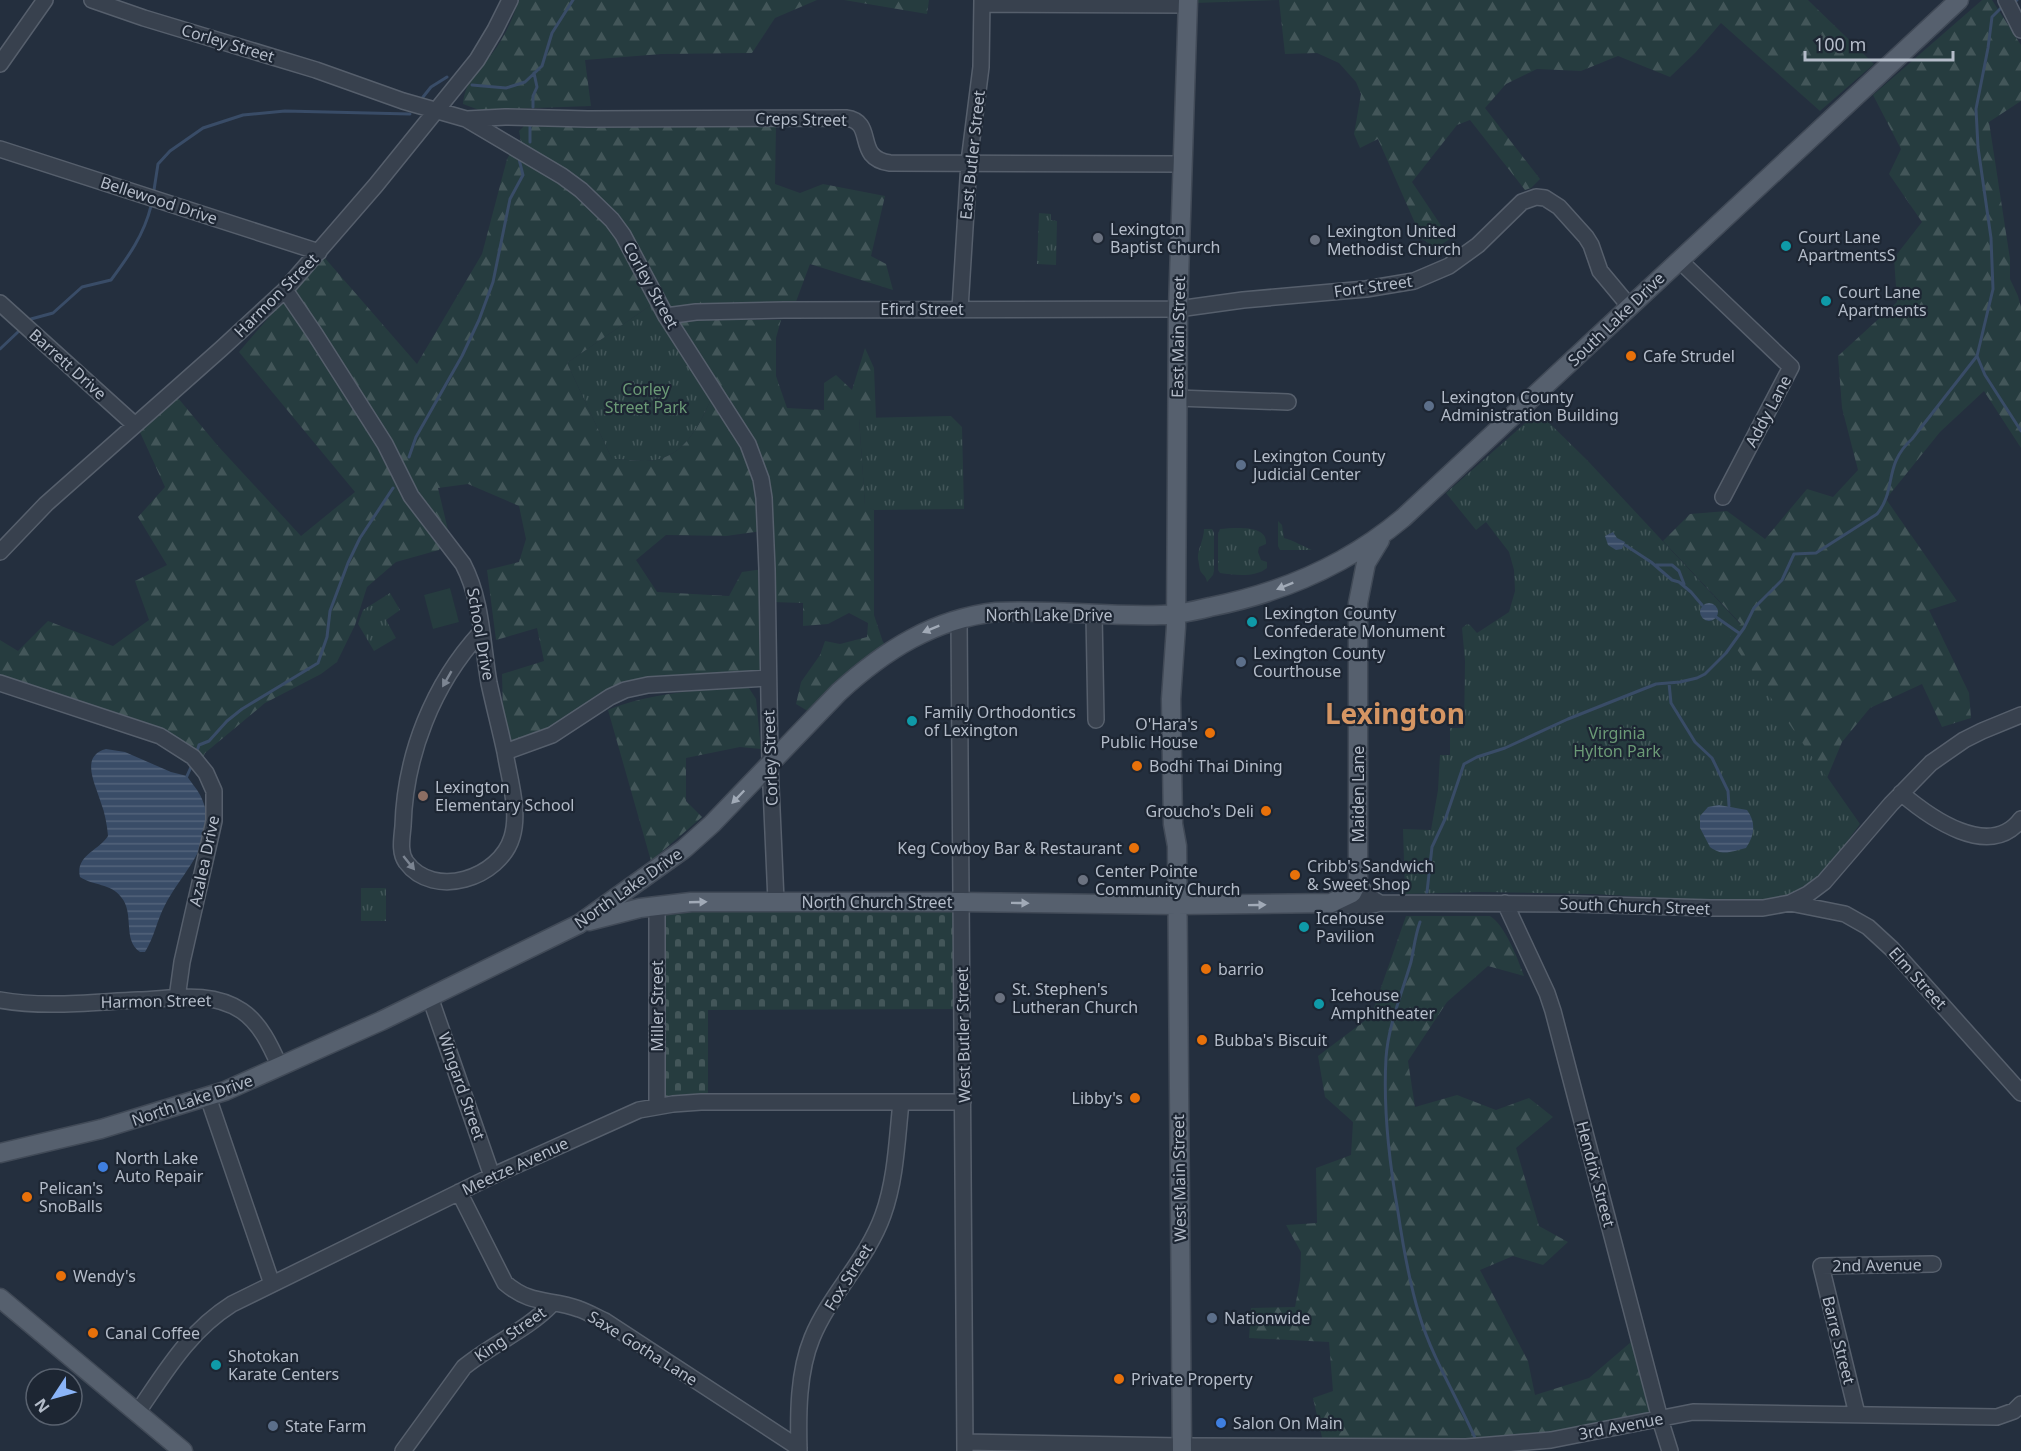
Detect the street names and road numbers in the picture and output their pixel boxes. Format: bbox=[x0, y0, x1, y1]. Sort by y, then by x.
street label: Corley Street bbox=[179, 18, 277, 68]
street label: East Butler Street bbox=[954, 89, 990, 221]
street label: Creps Street bbox=[755, 107, 847, 131]
street label: Bellewood Drive bbox=[98, 171, 220, 229]
street label: Corley Street bbox=[618, 238, 684, 333]
street label: Harmon Street bbox=[229, 248, 323, 342]
street label: South Lake Drive bbox=[1563, 267, 1669, 371]
street label: Fort Street bbox=[1332, 270, 1414, 302]
street label: East Main Street bbox=[1166, 276, 1190, 398]
street label: Efird Street bbox=[880, 298, 964, 320]
street label: Barrett Drive bbox=[25, 324, 111, 404]
street label: Addy Lane bbox=[1740, 371, 1796, 451]
street label: School Drive bbox=[462, 586, 500, 682]
street label: North Lake Drive bbox=[986, 604, 1112, 626]
street label: Corley Street bbox=[757, 709, 783, 806]
street label: Maiden Lane bbox=[1347, 746, 1369, 842]
street label: Azalea Drive bbox=[184, 813, 224, 909]
street label: North Lake Drive bbox=[570, 843, 686, 933]
street label: North Church Street bbox=[802, 891, 953, 913]
street label: South Church Street bbox=[1559, 892, 1711, 920]
street label: Elm Street bbox=[1884, 942, 1952, 1014]
street label: Miller Street bbox=[646, 960, 668, 1052]
street label: West Butler Street bbox=[951, 967, 975, 1103]
street label: Harmon Street bbox=[100, 989, 212, 1013]
street label: Wingard Street bbox=[433, 1029, 491, 1143]
street label: North Lake Drive bbox=[128, 1069, 256, 1131]
street label: West Main Street bbox=[1167, 1114, 1191, 1242]
street label: Hendrix Street bbox=[1571, 1119, 1621, 1230]
street label: Meetze Avenue bbox=[458, 1132, 572, 1200]
street label: Fox Street bbox=[819, 1239, 877, 1315]
street label: 2nd Avenue bbox=[1832, 1253, 1922, 1277]
street label: Barre Street bbox=[1817, 1294, 1861, 1387]
street label: King Street bbox=[470, 1301, 550, 1367]
street label: Saxe Gotha Lane bbox=[584, 1305, 702, 1391]
street label: 3rd Avenue bbox=[1577, 1407, 1665, 1445]

